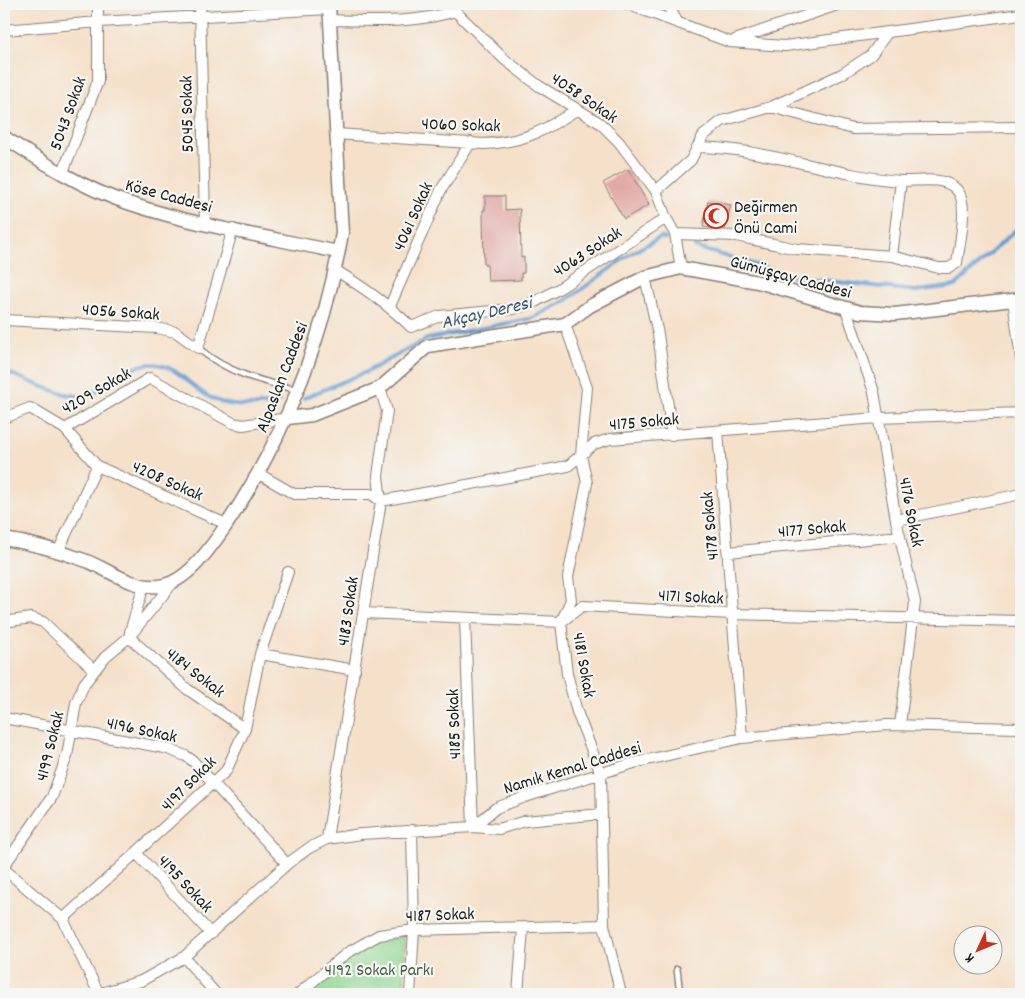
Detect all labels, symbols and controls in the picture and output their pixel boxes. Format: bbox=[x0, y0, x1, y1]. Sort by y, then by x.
street label: 4058 Sokak bbox=[545, 67, 622, 131]
street label: 5043 Sokak bbox=[44, 73, 94, 154]
street label: 5045 Sokak bbox=[175, 75, 202, 153]
street label: 4060 Sokak bbox=[421, 113, 501, 140]
street label: Köse Caddesi bbox=[122, 174, 215, 221]
street label: 4061 Sokak bbox=[388, 178, 441, 256]
place label: Değirmen Önü Cami bbox=[734, 196, 798, 242]
mosque icon: Değirmen Önü Cami bbox=[703, 203, 729, 229]
street label: 4063 Sokak bbox=[549, 222, 628, 285]
street label: Gümüşçay Caddesi bbox=[727, 250, 854, 307]
water label: Akçay Deresi bbox=[439, 290, 538, 338]
street label: 4056 Sokak bbox=[81, 298, 160, 329]
street label: Alpaslan Caddesi bbox=[251, 319, 316, 437]
street label: 4209 Sokak bbox=[58, 362, 137, 422]
street label: 4175 Sokak bbox=[608, 408, 680, 439]
street label: 4208 Sokak bbox=[127, 455, 207, 509]
street label: 4176 Sokak bbox=[891, 476, 929, 549]
street label: 4178 Sokak bbox=[696, 490, 727, 561]
street label: 4177 Sokak bbox=[777, 515, 847, 546]
street label: 4183 Sokak bbox=[332, 575, 367, 648]
street label: 4171 Sokak bbox=[657, 584, 724, 613]
street label: 4181 Sokak bbox=[565, 631, 601, 700]
street label: 4184 Sokak bbox=[159, 643, 229, 705]
street label: 4185 Sokak bbox=[442, 688, 469, 759]
street label: 4199 Sokak bbox=[31, 709, 72, 784]
street label: 4196 Sokak bbox=[104, 712, 179, 751]
street label: Namık Kemal Caddesi bbox=[501, 737, 645, 802]
street label: 4197 Sokak bbox=[156, 751, 223, 818]
street label: 4195 Sokak bbox=[151, 850, 218, 919]
street label: 4187 Sokak bbox=[405, 903, 475, 930]
north arrow bbox=[952, 926, 1002, 976]
text: K bbox=[960, 948, 980, 967]
park label: 4192 Sokak Parkı bbox=[325, 959, 433, 984]

